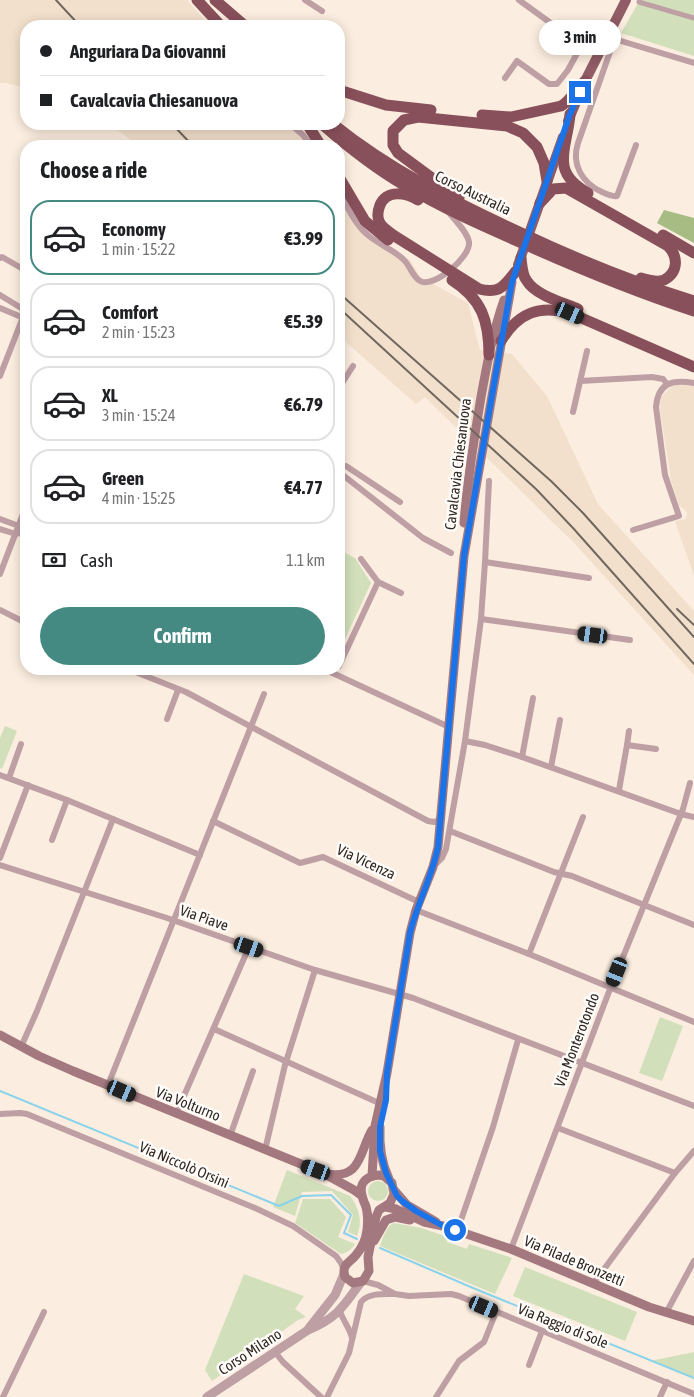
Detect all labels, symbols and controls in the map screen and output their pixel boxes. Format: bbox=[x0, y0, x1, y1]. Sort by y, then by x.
callout: 3 min bbox=[539, 19, 621, 54]
text: 3 min bbox=[564, 28, 596, 46]
text: Anguriara Da Giovanni bbox=[70, 40, 226, 62]
route end bbox=[569, 81, 591, 103]
text: Cavalcavia Chiesanuova bbox=[70, 89, 238, 111]
text: Choose a ride bbox=[40, 157, 147, 183]
street label: Corso Australia bbox=[432, 167, 514, 218]
icon: car bbox=[42, 215, 87, 260]
text: Economy bbox=[102, 218, 166, 240]
text: €3.99 bbox=[284, 227, 323, 249]
text: 1 min · 15:22 bbox=[102, 240, 175, 258]
icon: car bbox=[42, 298, 87, 343]
car bbox=[553, 300, 586, 326]
text: Comfort bbox=[102, 301, 158, 323]
text: €5.39 bbox=[284, 310, 323, 332]
text: 2 min · 15:23 bbox=[102, 323, 175, 341]
icon: car bbox=[42, 381, 87, 426]
text: XL bbox=[102, 384, 118, 406]
text: €6.79 bbox=[284, 393, 323, 415]
street label: Cavalcavia Chiesanuova bbox=[441, 397, 474, 531]
text: 3 min · 15:24 bbox=[102, 406, 175, 424]
icon: car bbox=[42, 464, 87, 509]
text: Green bbox=[102, 467, 144, 489]
text: €4.77 bbox=[284, 476, 323, 498]
text: 4 min · 15:25 bbox=[102, 489, 175, 507]
icon: cash bbox=[40, 546, 68, 574]
text: Cash bbox=[80, 549, 113, 571]
text: 1.1 km bbox=[286, 551, 325, 569]
button: Confirm bbox=[40, 607, 325, 665]
car bbox=[577, 625, 608, 645]
street label: Via Vicenza bbox=[334, 841, 398, 882]
street label: Via Piave bbox=[178, 901, 231, 934]
car bbox=[232, 935, 265, 959]
car bbox=[604, 955, 629, 989]
street label: Via Monterotondo bbox=[551, 990, 602, 1089]
car bbox=[105, 1078, 138, 1104]
street label: Via Volturno bbox=[153, 1083, 223, 1124]
street label: Via Niccolò Orsini bbox=[137, 1138, 232, 1191]
car bbox=[299, 1158, 332, 1182]
route start bbox=[444, 1219, 466, 1241]
street label: Via Pilade Bronzetti bbox=[521, 1232, 627, 1289]
car bbox=[467, 1294, 500, 1320]
street label: Via Raggio di Sole bbox=[515, 1300, 611, 1351]
street label: Corso Milano bbox=[215, 1325, 284, 1378]

